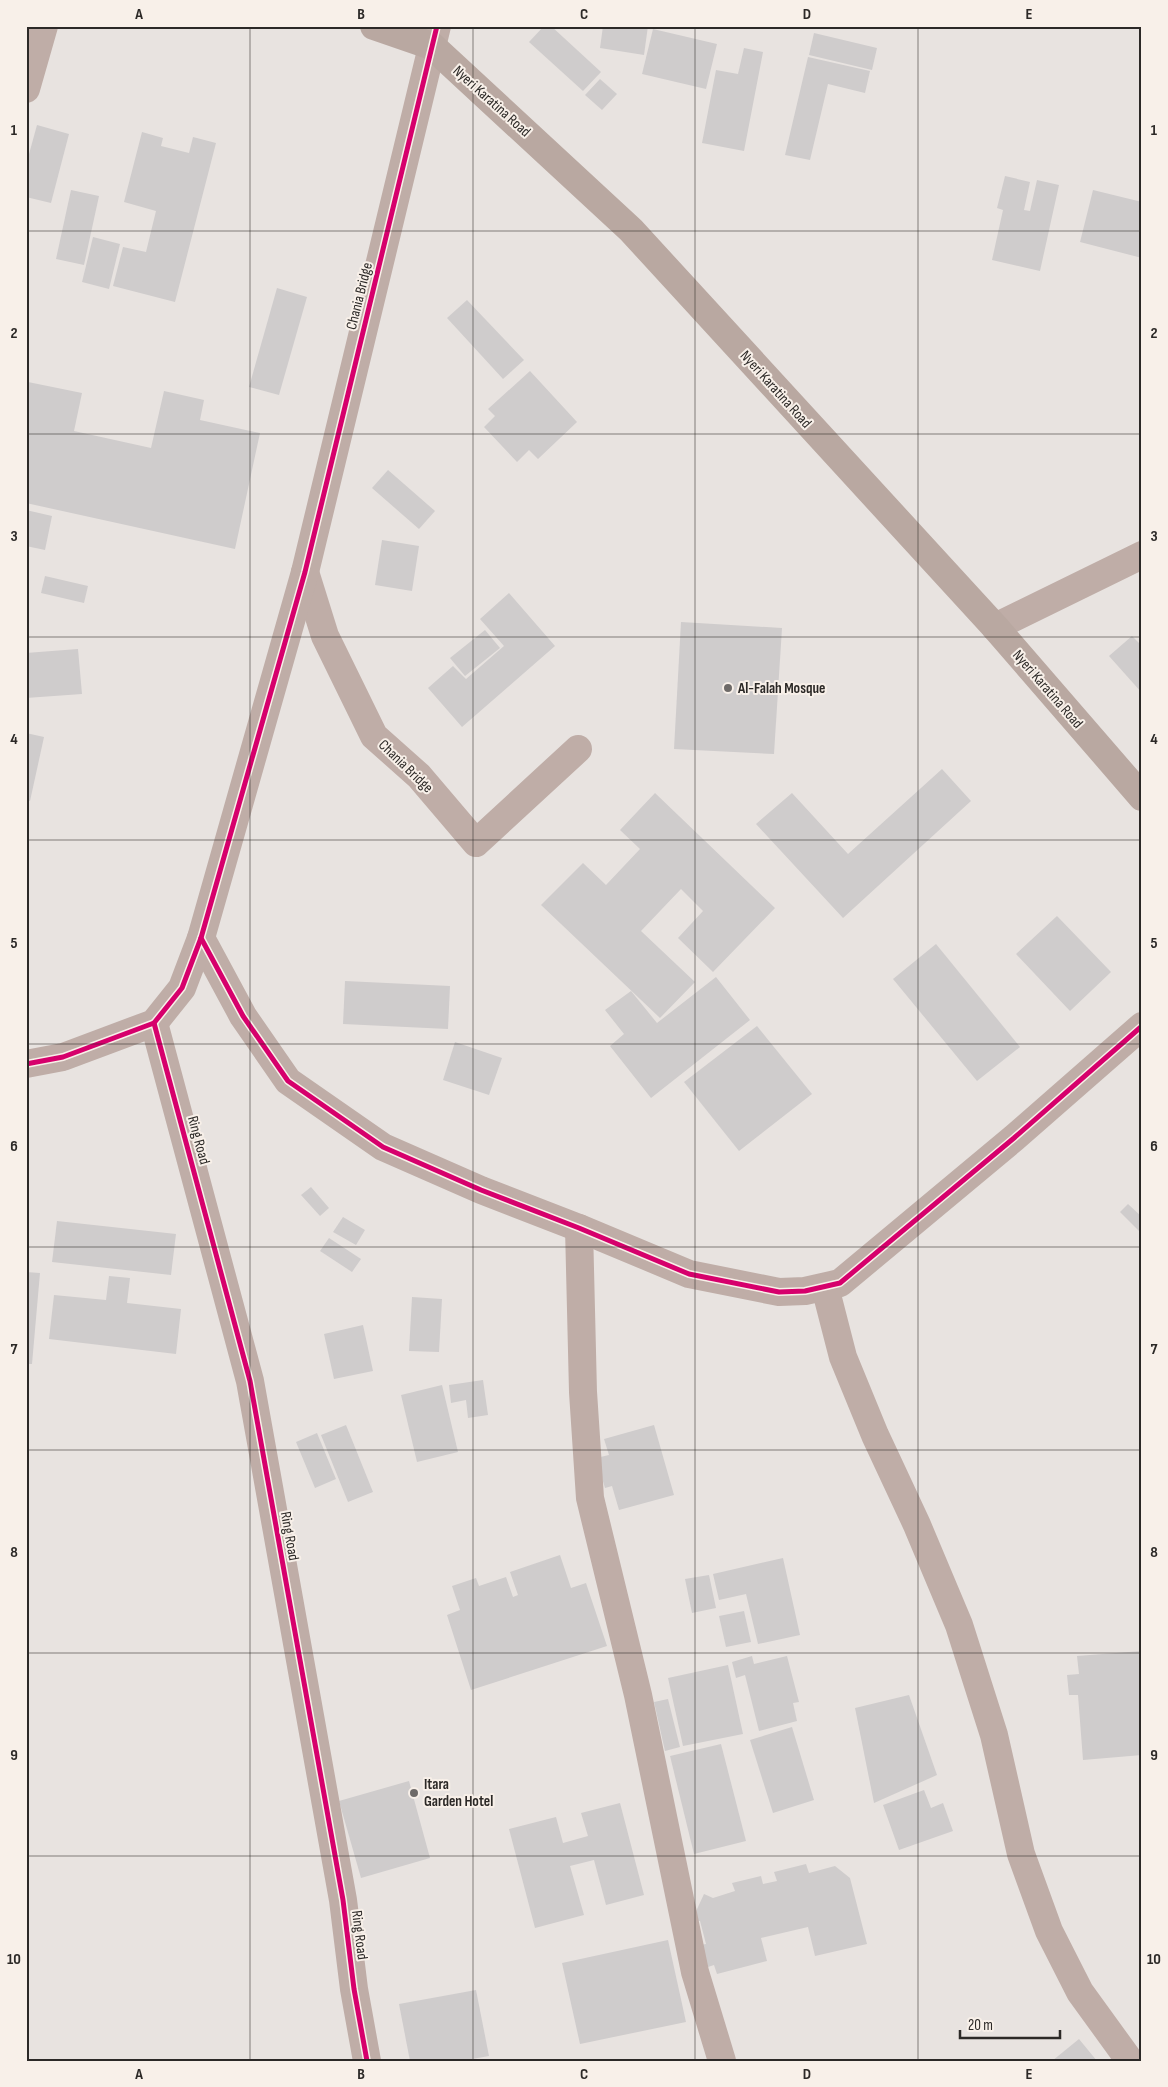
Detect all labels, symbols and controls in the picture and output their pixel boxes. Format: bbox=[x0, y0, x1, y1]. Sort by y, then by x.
text: A bbox=[134, 5, 143, 24]
text: B bbox=[357, 5, 365, 24]
text: C bbox=[580, 5, 588, 24]
text: D bbox=[803, 5, 811, 24]
text: E bbox=[1026, 5, 1033, 24]
street label: Nyeri Karatina Road bbox=[449, 61, 534, 141]
text: 1 bbox=[11, 121, 18, 140]
text: 1 bbox=[1151, 121, 1158, 140]
street label: Chania Bridge bbox=[342, 260, 377, 332]
text: 2 bbox=[10, 324, 18, 343]
text: 2 bbox=[1150, 324, 1158, 343]
street label: Nyeri Karatina Road bbox=[736, 347, 816, 432]
text: 3 bbox=[10, 527, 18, 546]
text: 3 bbox=[1150, 527, 1158, 546]
street label: Nyeri Karatina Road bbox=[1008, 646, 1087, 733]
place label: Al-Falah Mosque bbox=[737, 679, 825, 698]
marker: Al-Falah Mosque bbox=[722, 682, 734, 694]
text: 4 bbox=[10, 730, 18, 749]
text: 4 bbox=[1150, 730, 1158, 749]
street label: Chania Bridge bbox=[374, 736, 437, 797]
text: 5 bbox=[10, 934, 18, 953]
text: 5 bbox=[1150, 934, 1158, 953]
street label: Ring Road bbox=[183, 1114, 214, 1167]
text: 6 bbox=[10, 1137, 18, 1156]
text: 6 bbox=[1150, 1137, 1158, 1156]
text: 7 bbox=[11, 1340, 18, 1359]
text: 7 bbox=[1151, 1340, 1158, 1359]
street label: Ring Road bbox=[276, 1510, 303, 1562]
text: 8 bbox=[10, 1543, 18, 1562]
text: 8 bbox=[1150, 1543, 1158, 1562]
text: 9 bbox=[10, 1746, 18, 1765]
text: 9 bbox=[1150, 1746, 1158, 1765]
place label: Itara Garden Hotel bbox=[424, 1775, 493, 1811]
marker: Itara Garden Hotel bbox=[408, 1787, 420, 1799]
street label: Ring Road bbox=[347, 1909, 372, 1961]
text: 10 bbox=[7, 1950, 21, 1969]
text: 10 bbox=[1147, 1950, 1161, 1969]
scale bar bbox=[960, 2007, 1060, 2039]
text: 20 m bbox=[968, 2016, 993, 2035]
text: A bbox=[134, 2065, 143, 2084]
text: B bbox=[357, 2065, 365, 2084]
text: C bbox=[580, 2065, 588, 2084]
text: D bbox=[803, 2065, 811, 2084]
text: E bbox=[1026, 2065, 1033, 2084]

